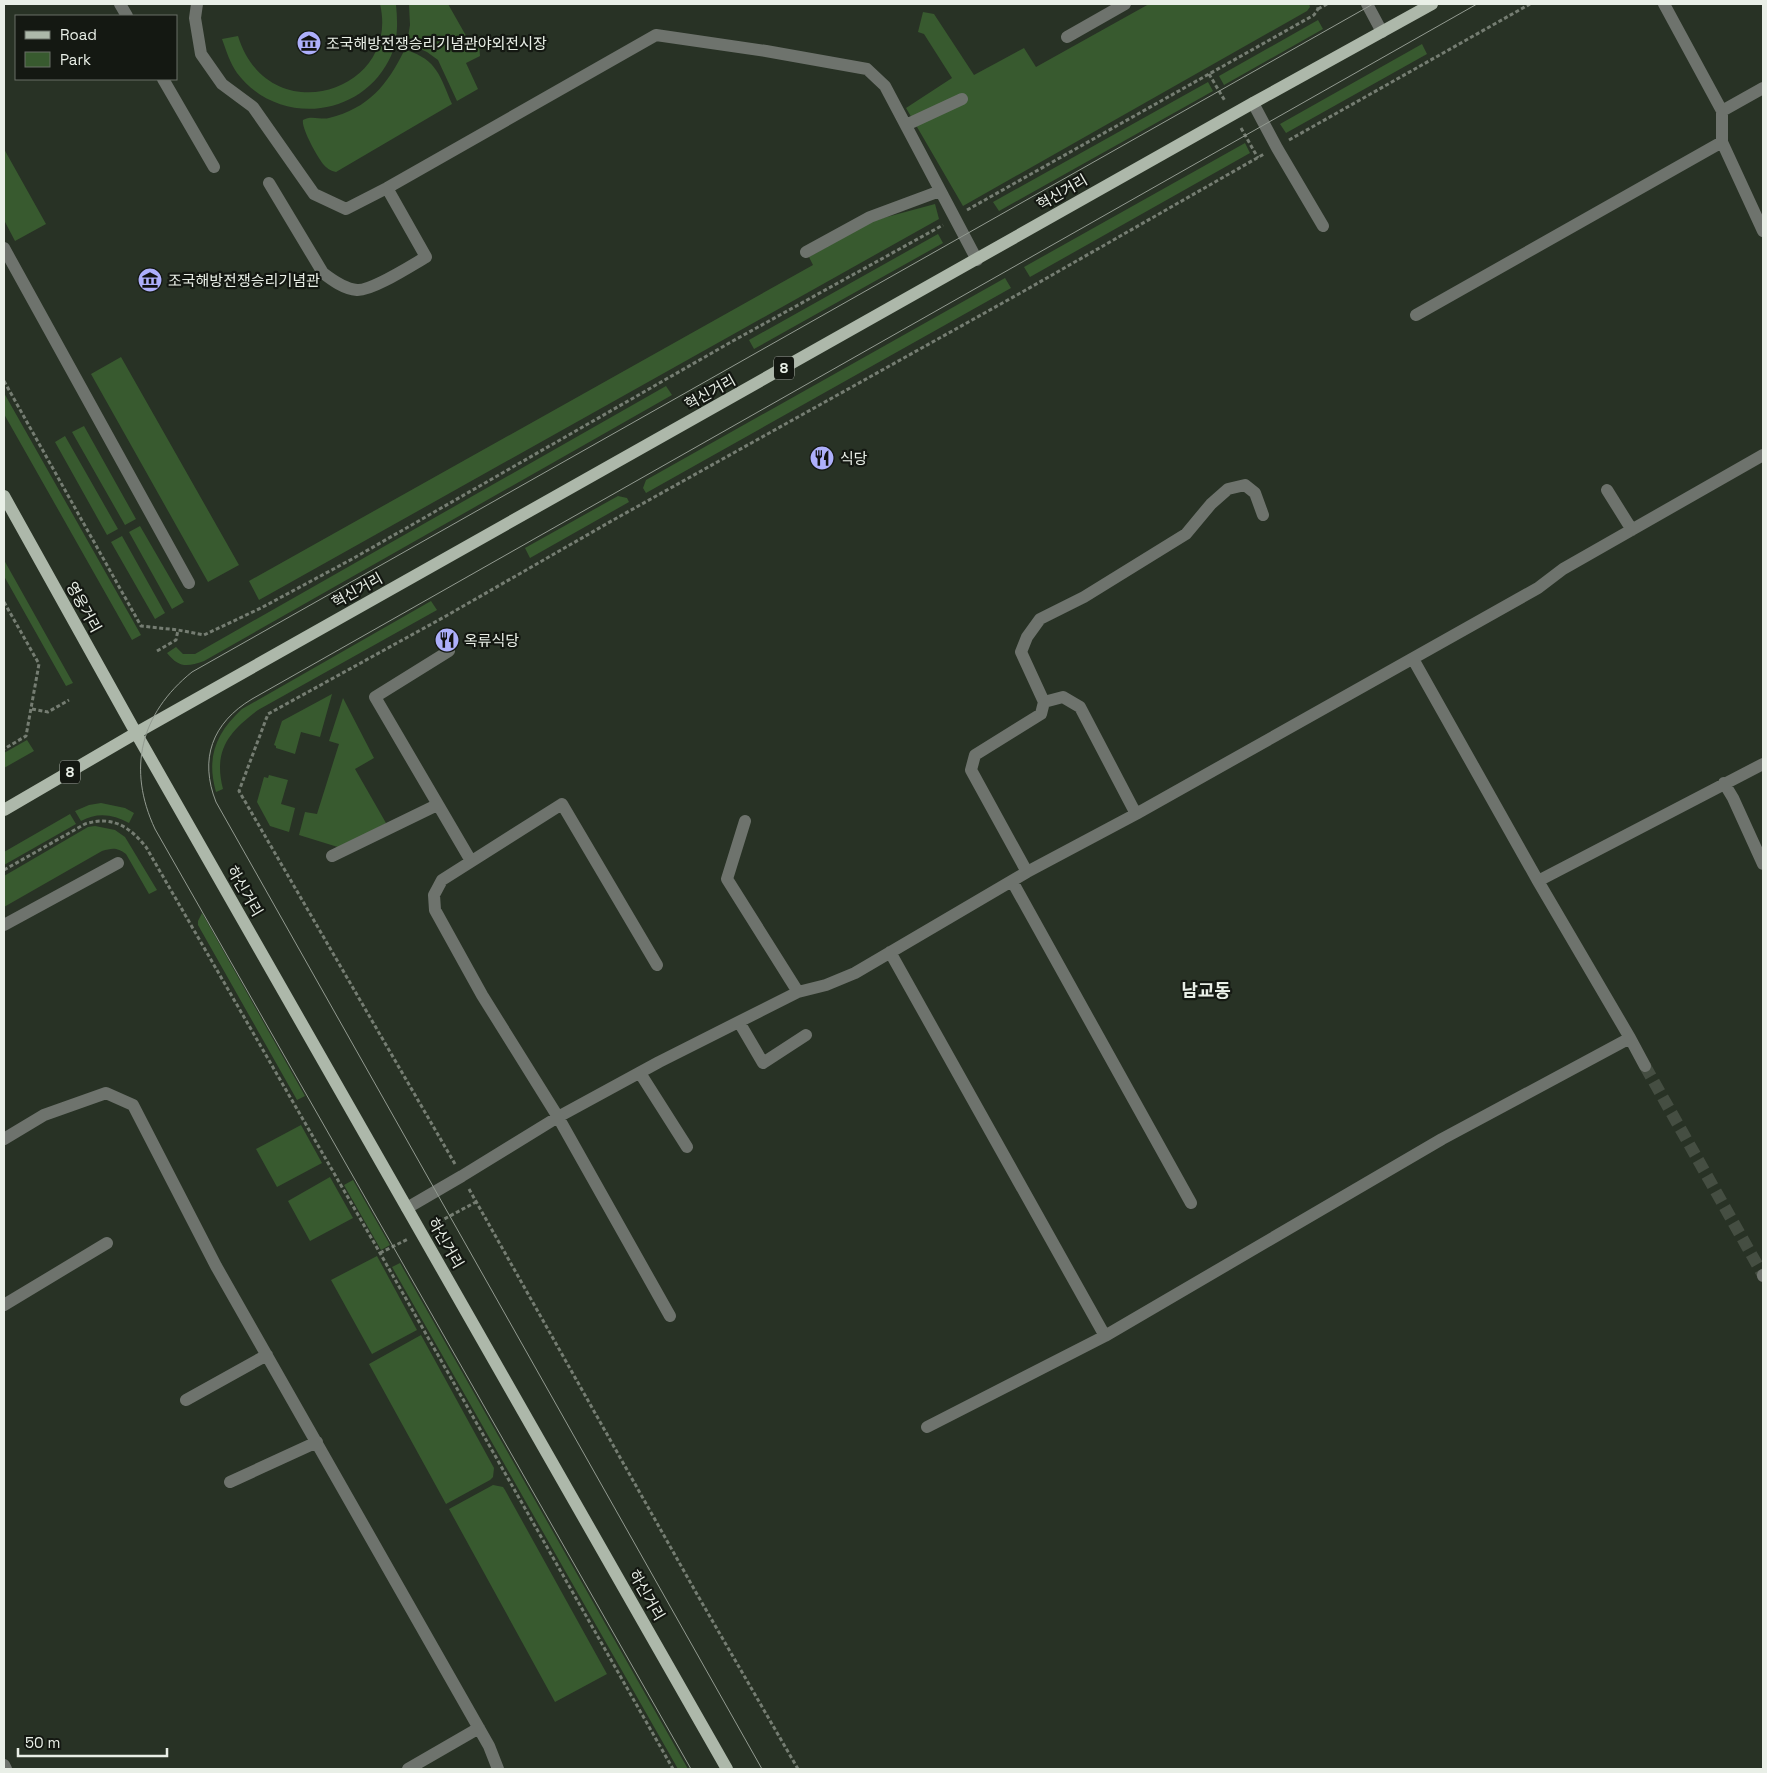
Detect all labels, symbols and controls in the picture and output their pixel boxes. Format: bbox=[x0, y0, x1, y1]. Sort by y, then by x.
legend bbox=[15, 15, 178, 80]
text: Road bbox=[60, 25, 97, 44]
museum icon: 조국해방전쟁승리기념관야외전시장 bbox=[296, 30, 322, 56]
place label: 조국해방전쟁승리기념관야외전시장 bbox=[326, 34, 547, 53]
text: Park bbox=[60, 50, 91, 69]
street label: 혁신거리 bbox=[1033, 170, 1091, 214]
museum icon: 조국해방전쟁승리기념관 bbox=[137, 267, 163, 293]
place label: 조국해방전쟁승리기념관 bbox=[168, 271, 320, 290]
road number: 8 bbox=[774, 356, 794, 379]
street label: 혁신거리 bbox=[681, 370, 739, 414]
restaurant icon: 식당 bbox=[809, 445, 835, 471]
place label: 식당 bbox=[840, 449, 868, 468]
street label: 혁신거리 bbox=[328, 568, 386, 612]
street label: 영웅거리 bbox=[62, 578, 106, 636]
restaurant icon: 옥류식당 bbox=[434, 627, 460, 653]
place label: 옥류식당 bbox=[464, 631, 519, 650]
road number: 8 bbox=[60, 760, 80, 784]
street label: 하신거리 bbox=[223, 862, 267, 920]
district label: 남교동 bbox=[1181, 979, 1231, 1002]
street label: 하신거리 bbox=[424, 1214, 468, 1272]
street label: 하신거리 bbox=[625, 1566, 669, 1624]
scale bar bbox=[18, 1726, 166, 1758]
text: 50 m bbox=[25, 1733, 60, 1752]

